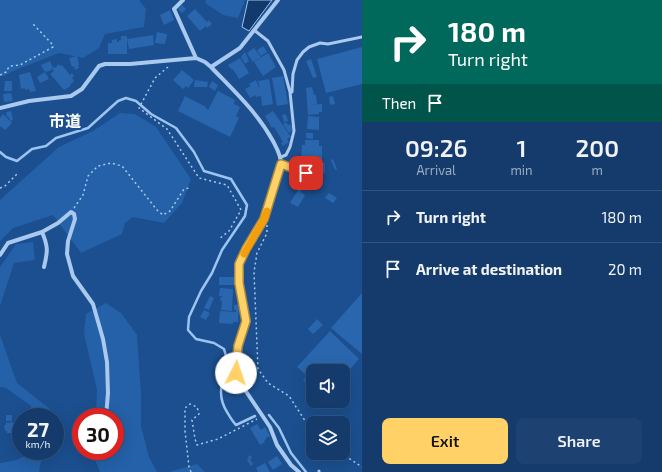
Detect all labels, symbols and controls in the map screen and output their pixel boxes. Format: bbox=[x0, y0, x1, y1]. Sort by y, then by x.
text: 180 m bbox=[448, 14, 526, 48]
icon: right bbox=[382, 16, 434, 68]
text: Turn right bbox=[448, 48, 528, 70]
icon: arrive bbox=[424, 92, 446, 114]
text: Then bbox=[382, 94, 416, 112]
district label: 市道 bbox=[49, 111, 81, 130]
text: 09:26 bbox=[405, 133, 467, 162]
text: 1 bbox=[516, 133, 527, 162]
text: 200 bbox=[576, 133, 619, 162]
pin bbox=[289, 156, 323, 190]
icon: arrive bbox=[295, 162, 317, 184]
text: Arrival bbox=[416, 162, 456, 178]
text: min bbox=[510, 162, 533, 178]
text: m bbox=[592, 162, 603, 178]
icon: right bbox=[382, 206, 404, 228]
text: Turn right bbox=[416, 208, 486, 226]
text: 180 m bbox=[601, 208, 642, 226]
icon: arrive bbox=[382, 258, 404, 280]
text: Arrive at destination bbox=[416, 260, 562, 278]
text: 20 m bbox=[608, 260, 642, 278]
position arrow bbox=[215, 352, 257, 394]
map controls bbox=[306, 364, 350, 460]
button: sound bbox=[306, 364, 350, 408]
speed limit sign: 30 bbox=[72, 408, 124, 460]
button: layers bbox=[306, 416, 350, 460]
text: 27 bbox=[27, 417, 49, 441]
button: Exit bbox=[382, 418, 508, 464]
button: Share bbox=[516, 418, 642, 464]
text: km/h bbox=[26, 438, 50, 450]

